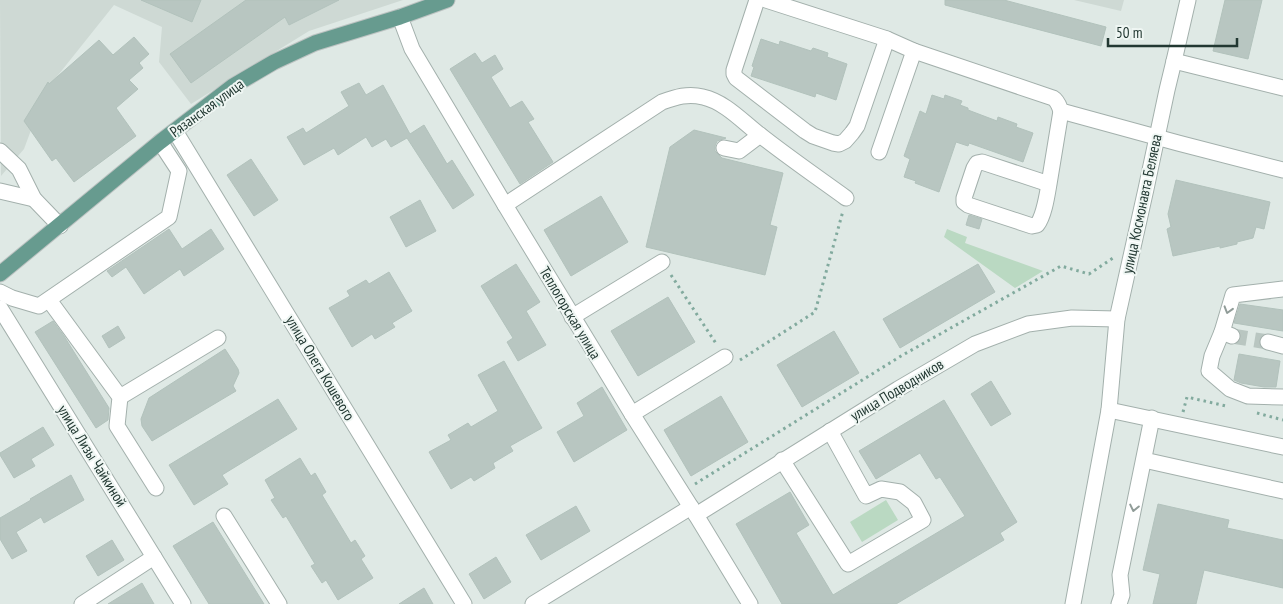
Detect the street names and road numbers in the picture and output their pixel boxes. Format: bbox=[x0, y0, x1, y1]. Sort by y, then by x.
street label: Рязанская улица bbox=[166, 74, 248, 141]
street label: улица Космонавта Беляева bbox=[1117, 132, 1166, 275]
street label: Теплогорская улица bbox=[535, 263, 605, 362]
street label: улица Олега Кошевого bbox=[282, 312, 359, 424]
street label: улица Подводников bbox=[847, 354, 947, 425]
street label: улица Лизы Чайкиной bbox=[54, 401, 131, 510]

